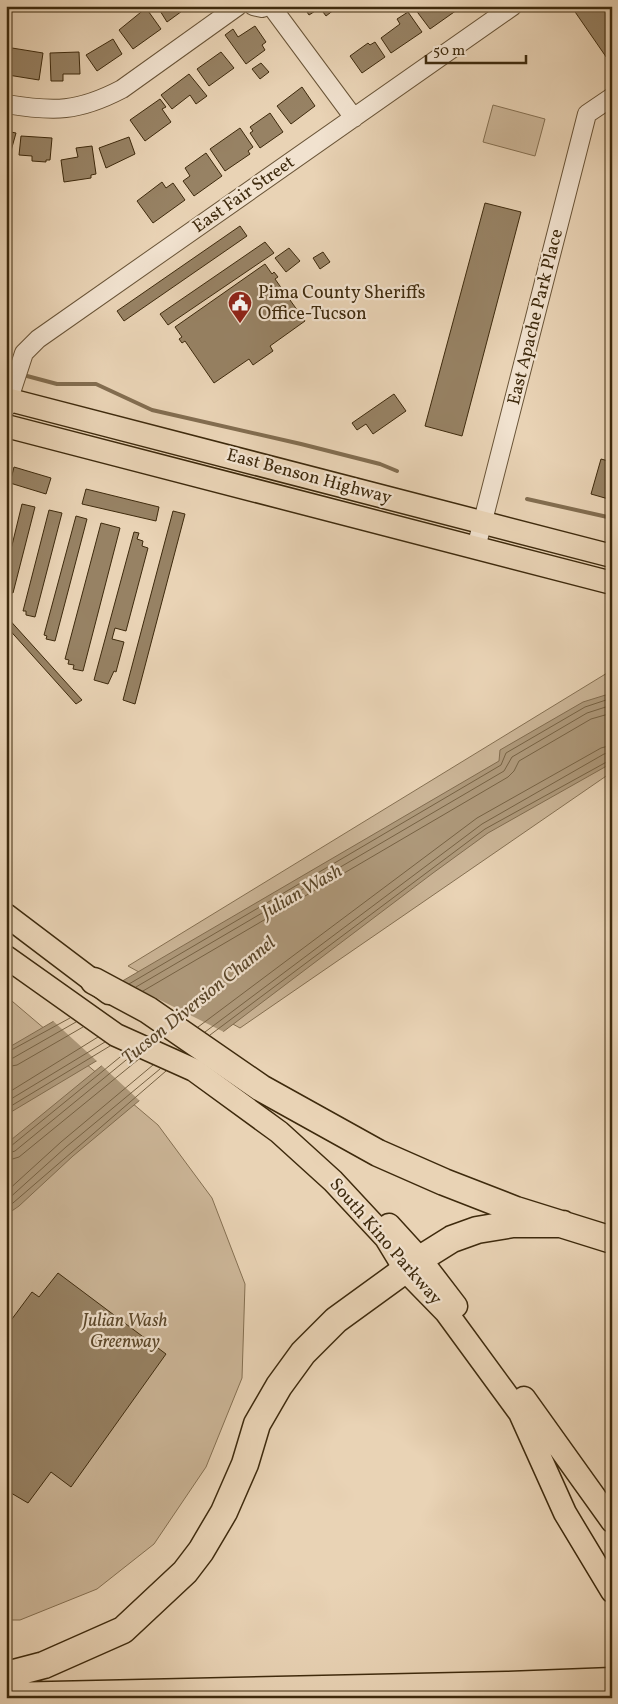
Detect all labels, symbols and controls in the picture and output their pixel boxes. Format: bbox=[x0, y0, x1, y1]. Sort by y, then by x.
scale bar bbox=[426, 32, 526, 64]
text: 50 m bbox=[433, 41, 465, 62]
street label: East Fair Street bbox=[188, 151, 300, 239]
street label: East Apache Park Place bbox=[502, 226, 570, 408]
place label: Pima County Sheriffs Office-Tucson bbox=[258, 281, 426, 327]
public building icon: Pima County Sheriffs Office-Tucson bbox=[227, 290, 253, 324]
street label: East Benson Highway bbox=[224, 443, 394, 511]
water label: Julian Wash bbox=[255, 858, 347, 927]
water label: Tucson Diversion Channel bbox=[117, 931, 282, 1071]
street label: South Kino Parkway bbox=[323, 1173, 447, 1311]
park label: Julian Wash Greenway bbox=[81, 1309, 168, 1355]

